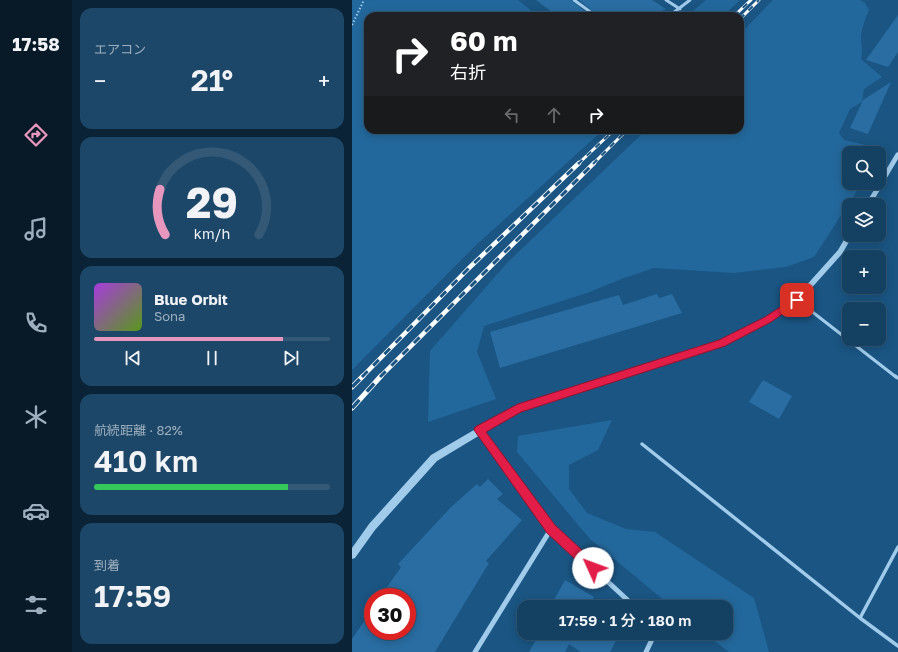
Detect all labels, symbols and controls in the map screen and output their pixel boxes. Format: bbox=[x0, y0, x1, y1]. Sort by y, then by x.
text: 60 m bbox=[450, 24, 517, 57]
icon: right bbox=[384, 28, 436, 80]
text: 17:58 bbox=[12, 33, 60, 55]
text: エアコン bbox=[94, 41, 146, 57]
text: 右折 bbox=[450, 61, 486, 83]
text: 21° bbox=[191, 62, 233, 98]
text: − bbox=[94, 67, 106, 94]
text: + bbox=[318, 67, 330, 94]
icon: left bbox=[501, 104, 523, 126]
icon: ahead bbox=[543, 104, 565, 126]
icon: right bbox=[585, 104, 607, 126]
icon: directions bbox=[22, 121, 50, 149]
map controls bbox=[842, 146, 886, 346]
button: search bbox=[842, 146, 886, 190]
text: 29 bbox=[186, 177, 238, 227]
button: layers bbox=[842, 198, 886, 242]
icon: music bbox=[22, 215, 50, 243]
text: km/h bbox=[194, 225, 230, 242]
button: + bbox=[842, 250, 886, 294]
pin bbox=[780, 283, 814, 317]
icon: arrive bbox=[786, 289, 808, 311]
text: Blue Orbit bbox=[154, 290, 228, 308]
button: − bbox=[842, 302, 886, 346]
text: Sona bbox=[154, 308, 185, 324]
icon: phone bbox=[22, 309, 50, 337]
icon: previous bbox=[122, 347, 144, 369]
icon: pause bbox=[201, 347, 223, 369]
icon: next bbox=[280, 347, 302, 369]
icon: climate bbox=[22, 403, 50, 431]
text: 航続距離 · 82% bbox=[94, 422, 183, 438]
text: 410 km bbox=[94, 443, 198, 479]
icon: car bbox=[22, 497, 50, 525]
position arrow bbox=[572, 547, 614, 589]
text: 到着 bbox=[94, 557, 120, 573]
text: 17:59 bbox=[94, 578, 171, 614]
speed limit sign: 30 bbox=[364, 588, 416, 640]
icon: filters bbox=[22, 591, 50, 619]
text: 17:59 · 1 分 · 180 m bbox=[559, 611, 691, 629]

